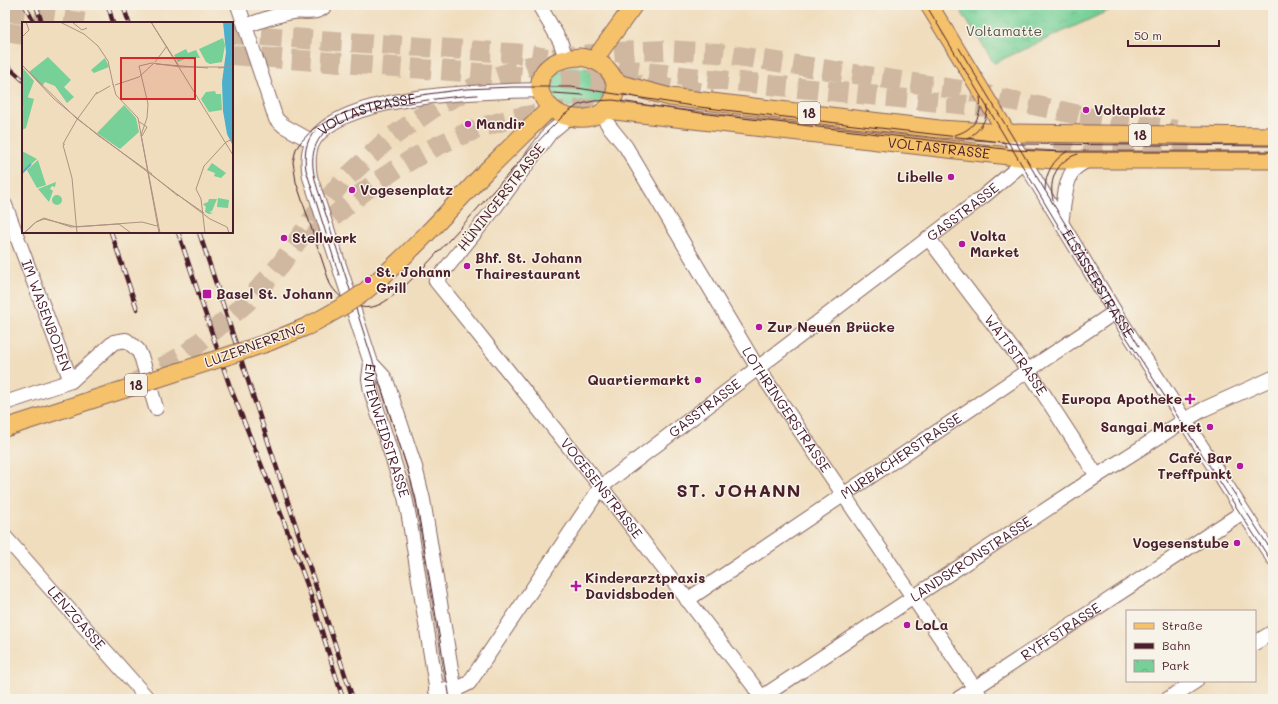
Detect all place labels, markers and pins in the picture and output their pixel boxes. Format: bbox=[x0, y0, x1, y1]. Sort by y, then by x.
place label: Voltaplatz bbox=[1094, 100, 1166, 119]
marker: Voltaplatz bbox=[1081, 105, 1091, 115]
place label: Mandir bbox=[476, 114, 525, 133]
marker: Mandir bbox=[463, 119, 473, 129]
place label: Libelle bbox=[897, 167, 943, 186]
marker: Libelle bbox=[946, 172, 956, 182]
place label: Vogesenplatz bbox=[360, 180, 453, 199]
marker: Vogesenplatz bbox=[347, 185, 357, 195]
place label: Volta Market bbox=[970, 226, 1019, 261]
place label: Stellwerk bbox=[292, 228, 357, 247]
marker: Stellwerk bbox=[279, 233, 289, 243]
marker: Volta Market bbox=[957, 239, 967, 249]
place label: Bhf. St. Johann Thairestaurant bbox=[475, 248, 582, 283]
marker: Bhf. St. Johann Thairestaurant bbox=[462, 261, 472, 271]
place label: St. Johann Grill bbox=[376, 262, 451, 297]
marker: St. Johann Grill bbox=[363, 275, 373, 285]
place label: Basel St. Johann bbox=[216, 284, 333, 303]
marker: Basel St. Johann bbox=[201, 288, 213, 300]
place label: Zur Neuen Brücke bbox=[767, 317, 895, 336]
marker: Zur Neuen Brücke bbox=[754, 322, 764, 332]
place label: Quartiermarkt bbox=[587, 370, 690, 389]
marker: Quartiermarkt bbox=[693, 375, 703, 385]
place label: Europa Apotheke bbox=[1061, 389, 1182, 408]
marker: Europa Apotheke bbox=[1185, 394, 1195, 404]
place label: Sangai Market bbox=[1101, 417, 1202, 436]
marker: Sangai Market bbox=[1205, 422, 1215, 432]
place label: Café Bar Treffpunkt bbox=[1157, 448, 1232, 483]
marker: Café Bar Treffpunkt bbox=[1235, 461, 1245, 471]
place label: Vogesenstube bbox=[1133, 533, 1229, 552]
marker: Vogesenstube bbox=[1232, 538, 1242, 548]
place label: Kinderarztpraxis Davidsboden bbox=[585, 568, 705, 603]
marker: Kinderarztpraxis Davidsboden bbox=[570, 580, 582, 592]
place label: LoLa bbox=[915, 615, 949, 634]
marker: LoLa bbox=[902, 620, 912, 630]

